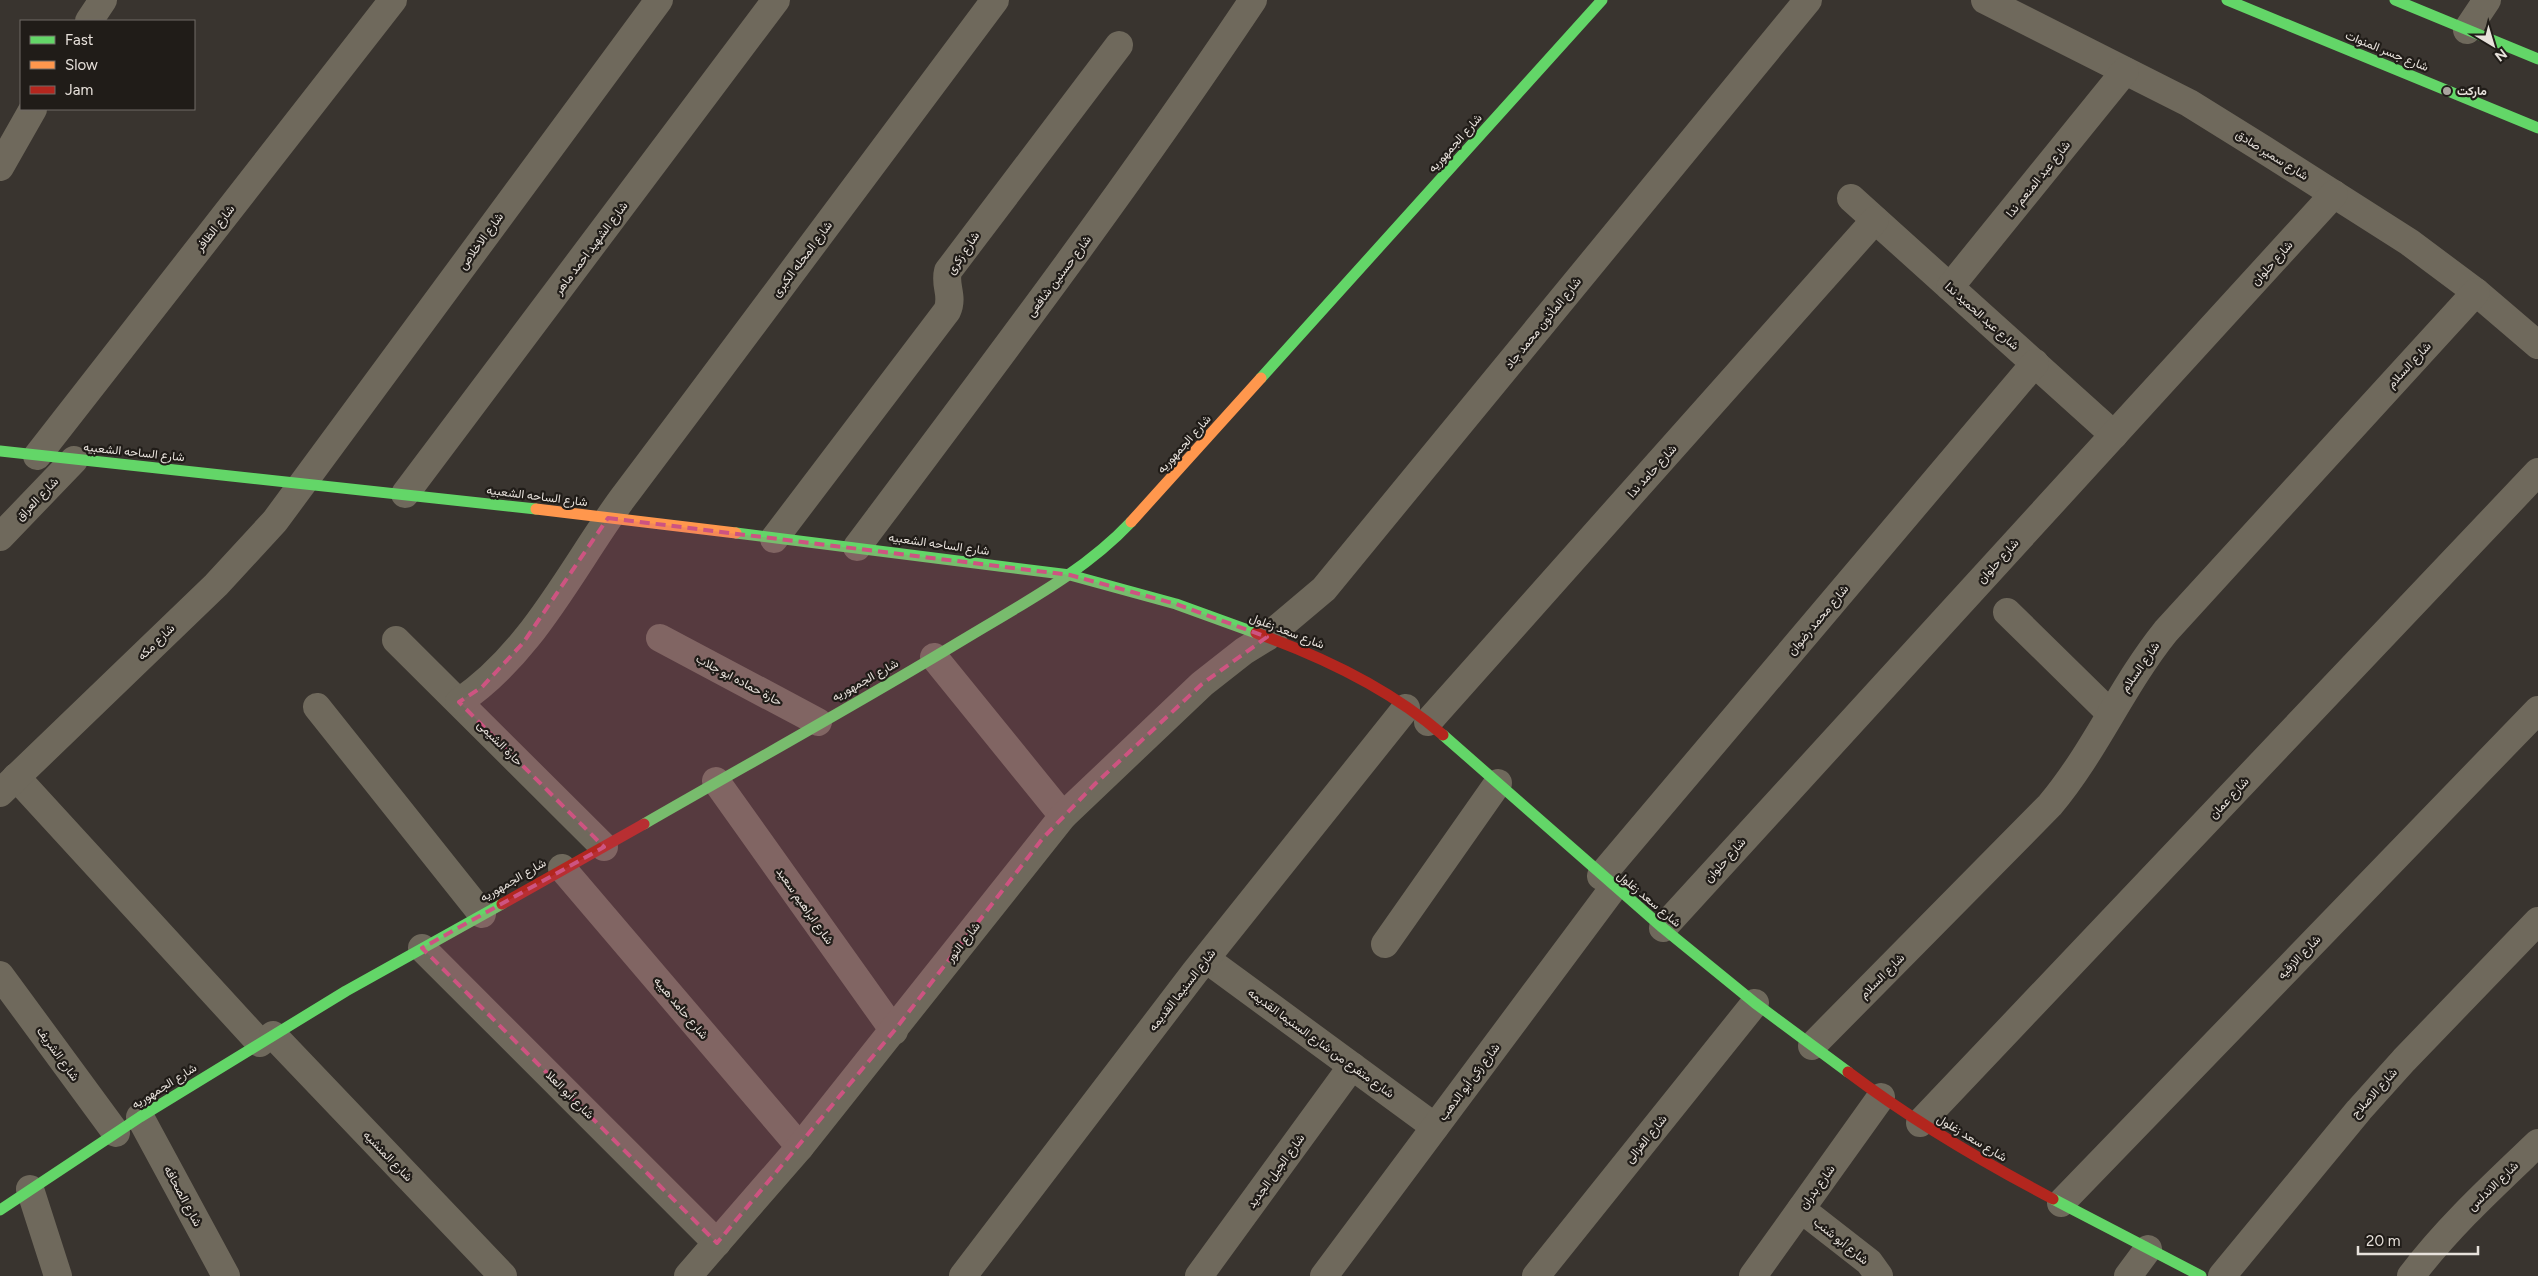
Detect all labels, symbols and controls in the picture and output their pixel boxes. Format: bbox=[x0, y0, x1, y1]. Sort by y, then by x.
legend bbox=[20, 20, 195, 110]
north arrow bbox=[2468, 20, 2518, 70]
street label: شارع جسر المنوات bbox=[2343, 28, 2431, 76]
text: Fast bbox=[65, 31, 94, 49]
text: N bbox=[2491, 45, 2510, 65]
text: Slow bbox=[65, 56, 98, 74]
text: Jam bbox=[65, 81, 93, 99]
place label: ماركت bbox=[2457, 84, 2487, 99]
marker: ماركت bbox=[2441, 85, 2453, 97]
street label: شارع الجمهوريه bbox=[1425, 111, 1486, 176]
street label: شارع سمير صادق bbox=[2232, 127, 2311, 185]
street label: شارع عبد المنعم ندا bbox=[2003, 138, 2075, 221]
street label: شارع الشهيد احمد ماهر bbox=[551, 199, 632, 299]
street label: شارع الظافر bbox=[192, 202, 239, 256]
street label: شارع الاخلاص bbox=[456, 210, 508, 273]
street label: شارع المحله الكبرى bbox=[769, 218, 837, 301]
street label: شارع زكرى bbox=[944, 229, 984, 278]
street label: شارع حسنين شافعى bbox=[1024, 232, 1096, 321]
street label: شارع حلوان bbox=[2248, 238, 2297, 290]
street label: شارع المأذون محمد جاد bbox=[1502, 275, 1586, 373]
street label: شارع عبد الحميد ندا bbox=[1941, 279, 2022, 354]
street label: شارع السلام bbox=[2384, 339, 2435, 392]
street label: شارع الجمهوريه bbox=[1154, 412, 1215, 477]
street label: شارع الساحه الشعبيه bbox=[82, 440, 185, 466]
street label: شارع حامد ندا bbox=[1625, 442, 1681, 502]
street label: شارع العراق bbox=[13, 474, 63, 525]
street label: شارع الساحه الشعبيه bbox=[485, 483, 588, 511]
street label: شارع الساحه الشعبيه bbox=[887, 530, 990, 560]
street label: شارع حلوان bbox=[1974, 536, 2023, 588]
street label: شارع محمد رضوان bbox=[1785, 582, 1853, 659]
street label: شارع سعد زغلول bbox=[1247, 610, 1326, 654]
street label: شارع مكه bbox=[135, 621, 179, 664]
street label: شارع السلام bbox=[2118, 639, 2164, 696]
street label: حارة حماده ابو جلاب bbox=[693, 651, 785, 710]
street label: شارع الجمهوريه bbox=[829, 656, 902, 706]
street label: حارة الشيمى bbox=[474, 717, 526, 769]
street label: شارع عمان bbox=[2206, 774, 2253, 823]
street label: شارع حلوان bbox=[1701, 835, 1750, 887]
street label: شارع الجمهوريه bbox=[478, 855, 549, 906]
street label: شارع ابراهيم سعيد bbox=[772, 865, 837, 948]
street label: شارع سعد زغلول bbox=[1613, 868, 1684, 931]
street label: شارع النور bbox=[942, 919, 985, 967]
street label: شارع الازقيه bbox=[2274, 932, 2325, 983]
street label: شارع السنيما القديمه bbox=[1146, 946, 1220, 1035]
street label: شارع السلام bbox=[1857, 951, 1909, 1003]
street label: شارع حامد هيبه bbox=[649, 974, 711, 1043]
street label: شارع متفرع من شارع السنيما القديمه bbox=[1244, 985, 1397, 1102]
street label: شارع الشريف bbox=[32, 1024, 82, 1085]
street label: شارع زكى أبو الدهب bbox=[1435, 1041, 1504, 1125]
street label: شارع الجمهوريه bbox=[129, 1061, 200, 1113]
street label: شارع الاصلاح bbox=[2348, 1065, 2401, 1122]
street label: شارع أبو العلا bbox=[542, 1068, 597, 1123]
street label: شارع الغزالى bbox=[1622, 1112, 1671, 1167]
street label: شارع سعد زغلول bbox=[1933, 1112, 2009, 1166]
street label: شارع المنشيه bbox=[359, 1128, 416, 1186]
street label: شارع الجيل الجديد bbox=[1244, 1131, 1309, 1212]
street label: شارع الاندلس bbox=[2465, 1158, 2523, 1215]
street label: شارع بدران bbox=[1796, 1162, 1839, 1213]
street label: شارع الصحافه bbox=[159, 1163, 205, 1230]
street label: شارع أبو شنب bbox=[1810, 1215, 1871, 1269]
scale bar bbox=[2358, 1224, 2478, 1256]
text: 20 m bbox=[2366, 1232, 2400, 1250]

